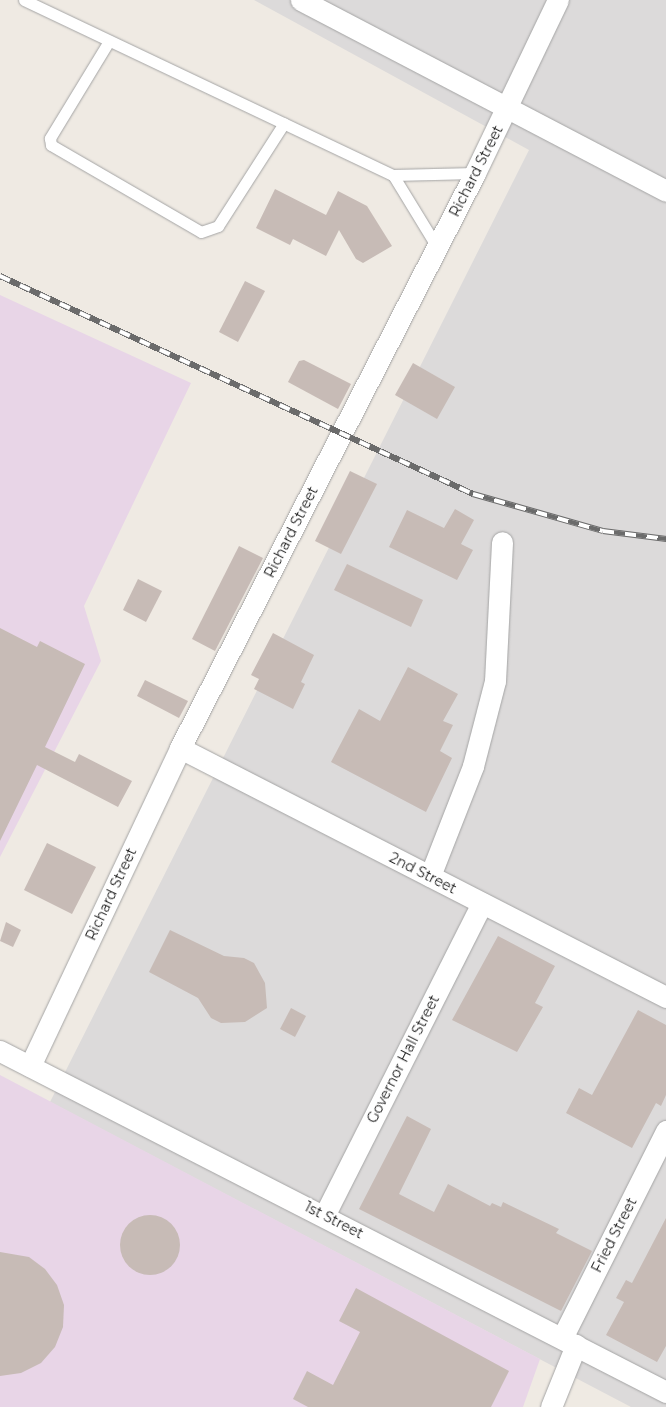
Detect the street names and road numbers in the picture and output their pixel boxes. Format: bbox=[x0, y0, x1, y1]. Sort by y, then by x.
street label: Richard Street bbox=[446, 122, 506, 220]
street label: Richard Street bbox=[261, 483, 321, 581]
street label: Richard Street bbox=[82, 845, 140, 943]
street label: 2nd Street bbox=[387, 849, 459, 897]
street label: Governor Hall Street bbox=[363, 992, 443, 1126]
street label: Fried Street bbox=[588, 1195, 640, 1275]
street label: 1st Street bbox=[302, 1198, 366, 1242]

